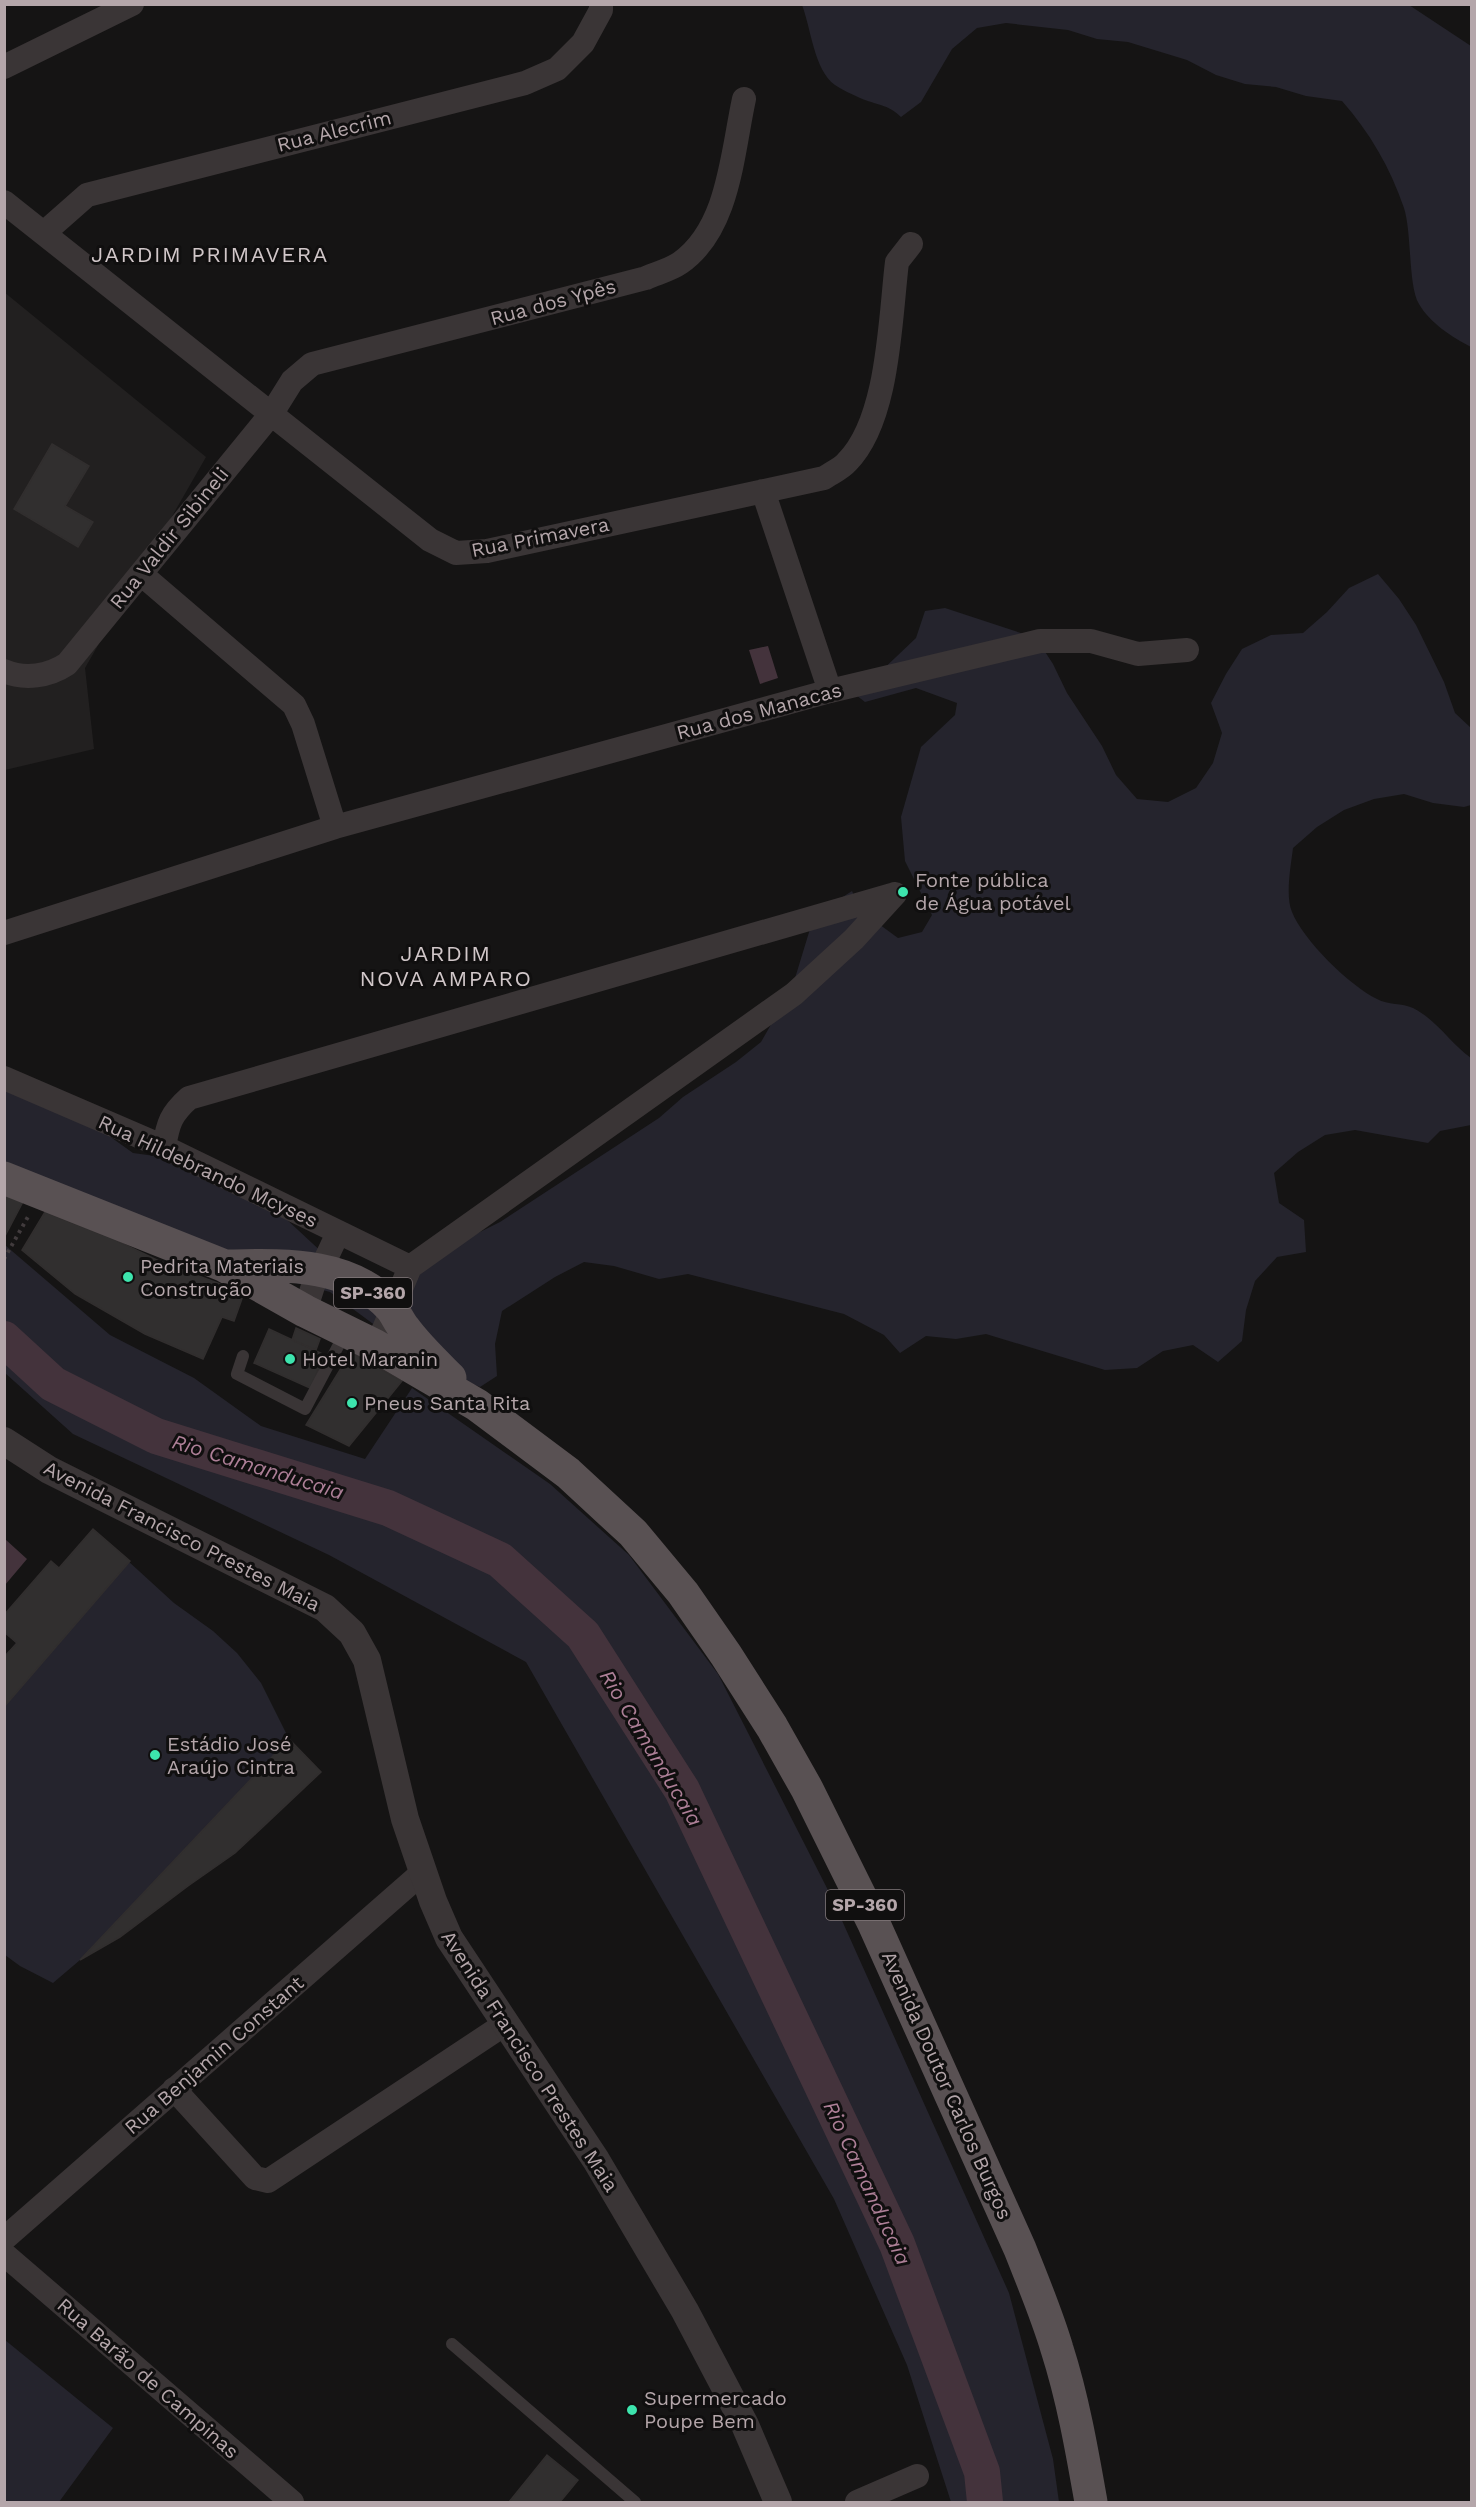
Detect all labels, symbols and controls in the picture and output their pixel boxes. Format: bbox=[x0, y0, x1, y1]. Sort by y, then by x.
street label: Rua Alecrim bbox=[274, 105, 394, 157]
district label: JARDIM PRIMAVERA bbox=[91, 242, 329, 267]
street label: Rua dos Ypês bbox=[488, 274, 618, 330]
street label: Rua Valdir Sibineli bbox=[105, 462, 233, 614]
street label: Rua Primavera bbox=[469, 512, 611, 562]
street label: Rua dos Manacas bbox=[674, 677, 844, 745]
place label: Fonte pública de Água potável bbox=[915, 868, 1071, 915]
marker: Fonte pública de Água potável bbox=[896, 885, 910, 899]
district label: JARDIM NOVA AMPARO bbox=[359, 941, 533, 991]
street label: Rua Hildebrando Mcyses bbox=[95, 1110, 321, 1232]
place label: Pedrita Materiais Construção bbox=[140, 1254, 304, 1301]
marker: Pedrita Materiais Construção bbox=[121, 1270, 135, 1284]
road number: SP-360 bbox=[334, 1278, 412, 1308]
place label: Hotel Maranin bbox=[302, 1347, 438, 1371]
marker: Hotel Maranin bbox=[283, 1352, 297, 1366]
place label: Pneus Santa Rita bbox=[364, 1391, 530, 1415]
marker: Pneus Santa Rita bbox=[345, 1396, 359, 1410]
water label: Rio Camanducaia bbox=[169, 1429, 347, 1505]
street label: Avenida Francisco Prestes Maia bbox=[40, 1456, 324, 1616]
water label: Rio Camanducaia bbox=[595, 1665, 708, 1831]
place label: Estádio José Araújo Cintra bbox=[167, 1732, 295, 1779]
marker: Estádio José Araújo Cintra bbox=[148, 1748, 162, 1762]
road number: SP-360 bbox=[826, 1890, 904, 1920]
street label: Avenida Francisco Prestes Maia bbox=[436, 1926, 624, 2196]
street label: Avenida Doutor Carlos Burgos bbox=[877, 1947, 1017, 2223]
street label: Rua Benjamin Constant bbox=[120, 1970, 309, 2139]
water label: Rio Camanducaia bbox=[818, 2097, 916, 2269]
street label: Rua Barão de Campinas bbox=[52, 2293, 244, 2463]
place label: Supermercado Poupe Bem bbox=[644, 2386, 787, 2433]
marker: Supermercado Poupe Bem bbox=[625, 2403, 639, 2417]

